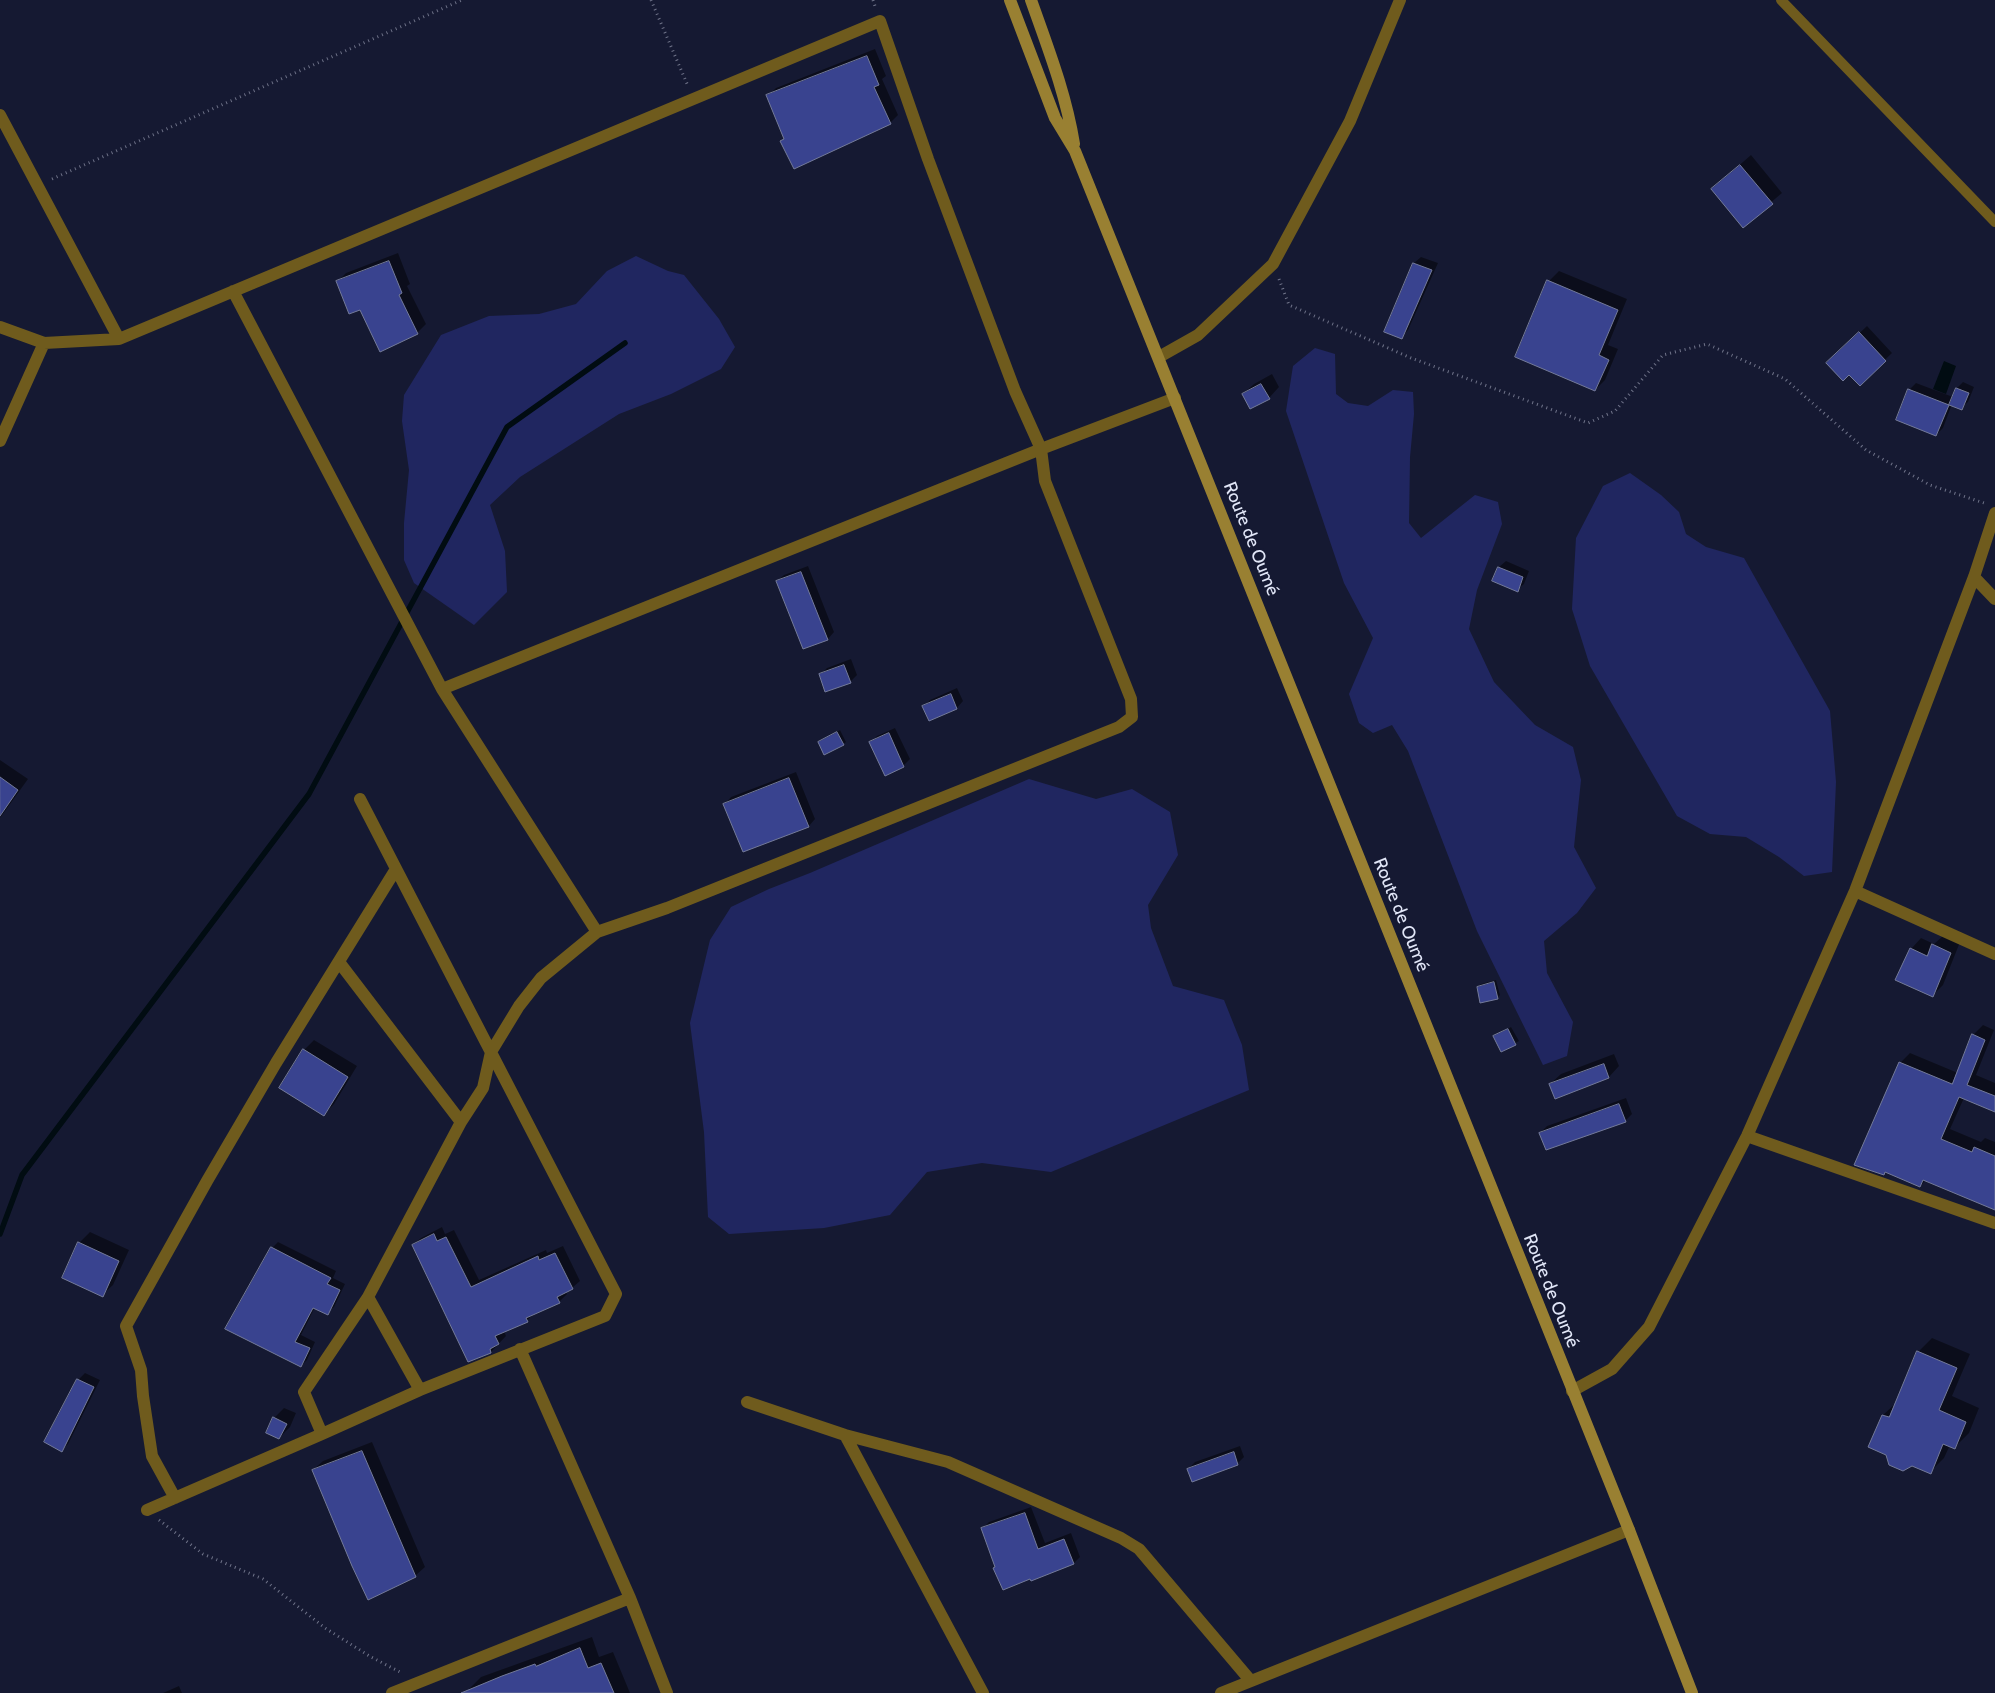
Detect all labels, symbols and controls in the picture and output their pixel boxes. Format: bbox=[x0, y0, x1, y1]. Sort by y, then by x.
street label: Route de Oumé bbox=[1218, 479, 1284, 599]
street label: Route de Oumé bbox=[1368, 855, 1434, 975]
street label: Route de Oumé bbox=[1518, 1231, 1584, 1351]

